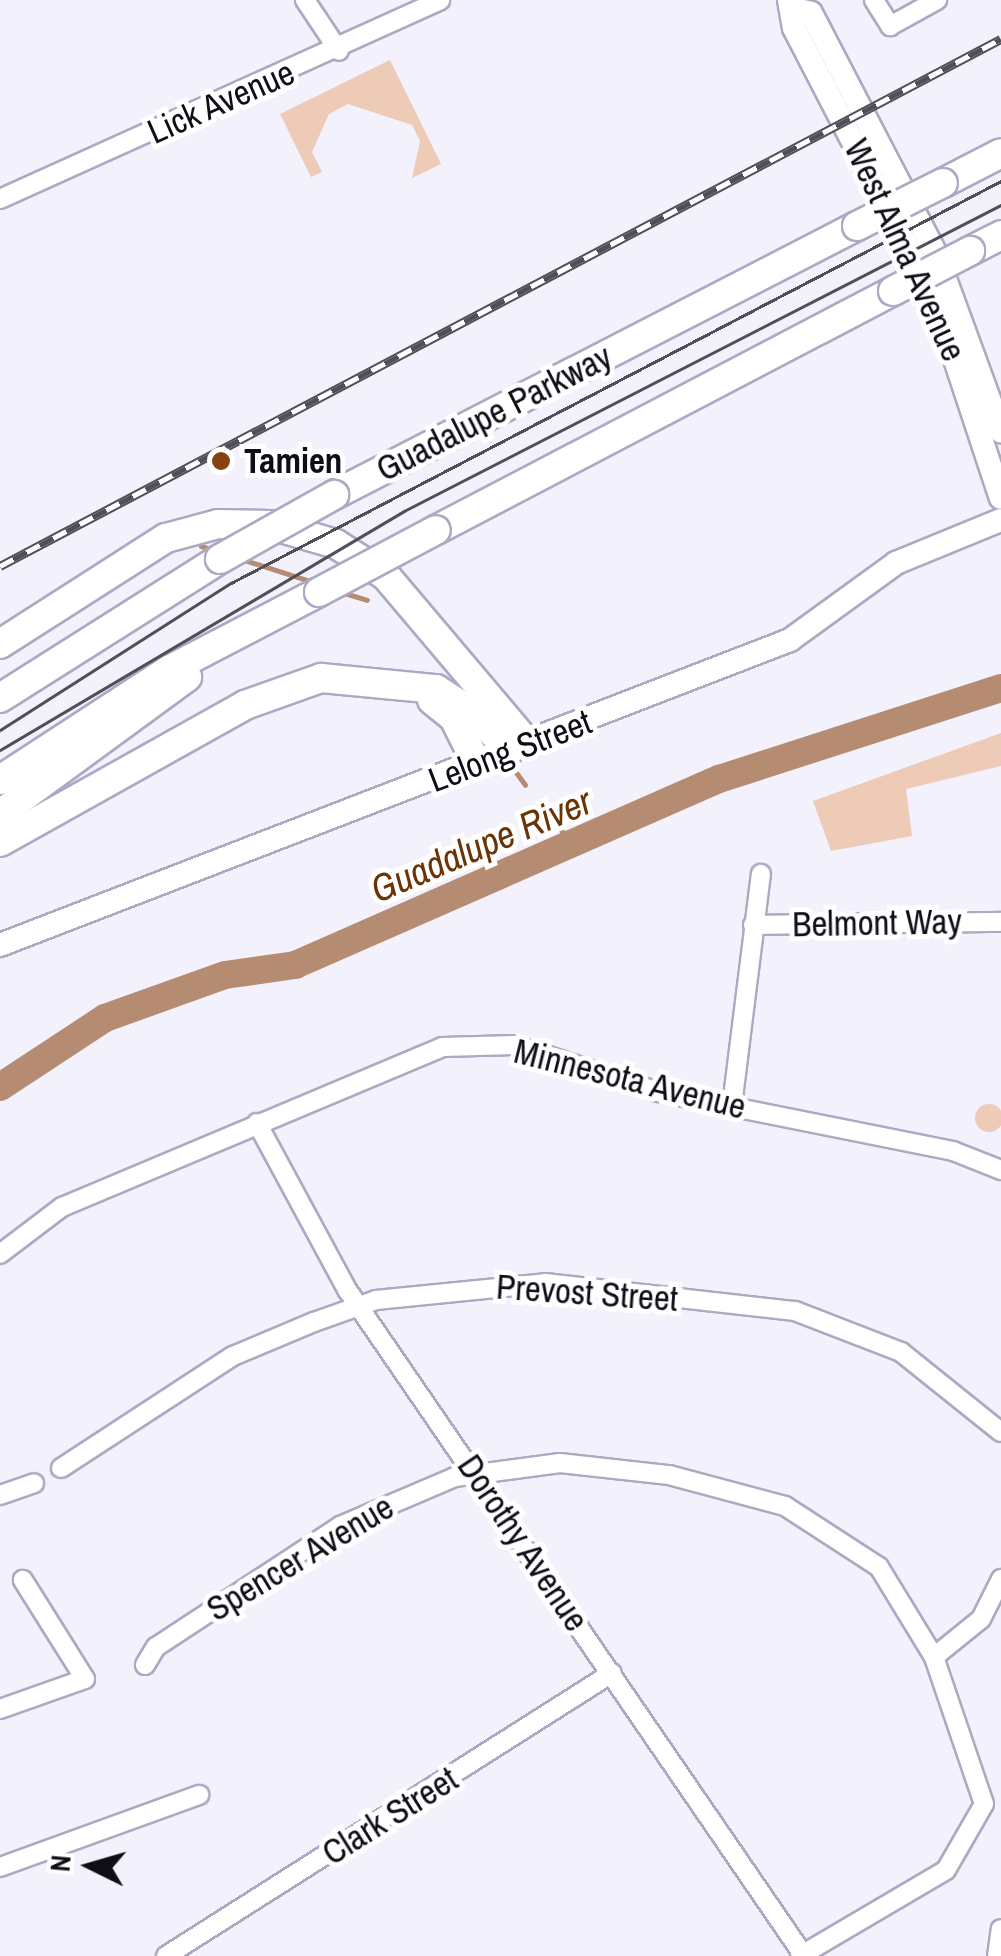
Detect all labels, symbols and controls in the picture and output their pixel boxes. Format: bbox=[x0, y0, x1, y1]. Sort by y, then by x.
street label: Lick Avenue bbox=[141, 51, 301, 153]
street label: West Alma Avenue bbox=[835, 131, 975, 369]
street label: Guadalupe Parkway bbox=[369, 336, 619, 490]
place label: Tamien bbox=[244, 440, 342, 482]
marker: Tamien bbox=[208, 448, 234, 474]
street label: Lelong Street bbox=[423, 701, 597, 801]
water label: Guadalupe River bbox=[364, 778, 598, 912]
street label: Belmont Way bbox=[792, 901, 962, 945]
street label: Minnesota Avenue bbox=[509, 1030, 751, 1128]
street label: Prevost Street bbox=[495, 1266, 679, 1320]
street label: Dorothy Avenue bbox=[448, 1446, 598, 1640]
street label: Spencer Avenue bbox=[198, 1485, 402, 1631]
street label: Clark Street bbox=[315, 1758, 465, 1874]
north arrow bbox=[40, 1816, 140, 1916]
text: N bbox=[40, 1853, 80, 1873]

